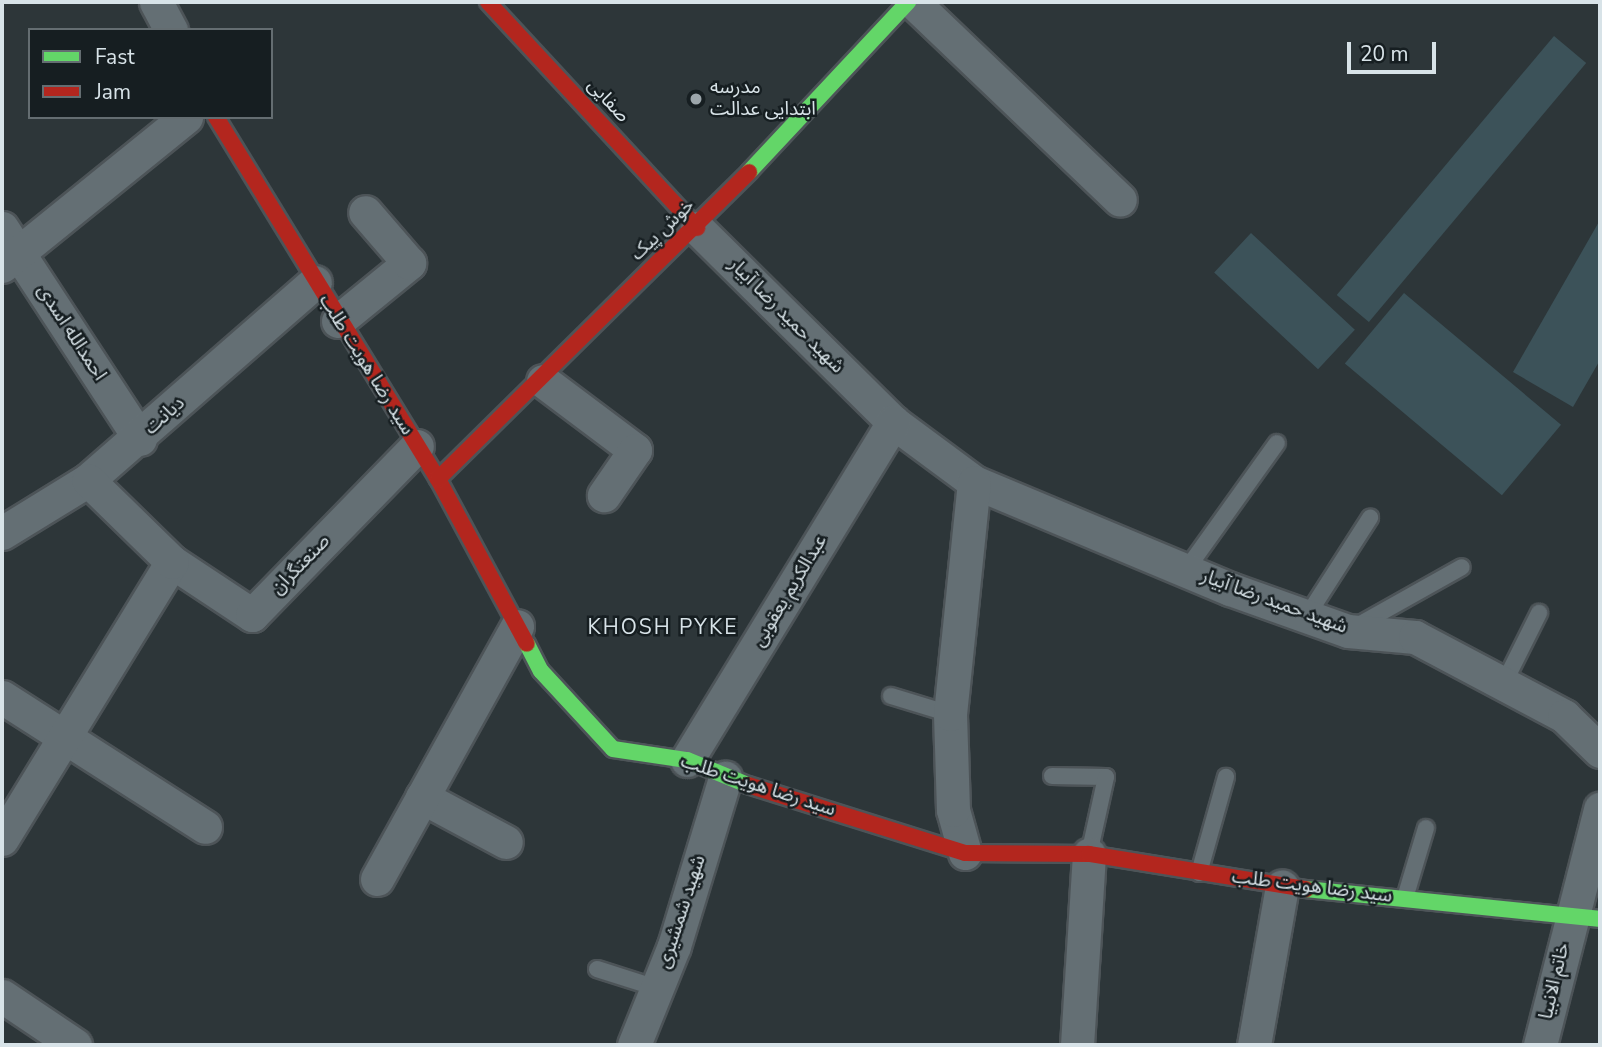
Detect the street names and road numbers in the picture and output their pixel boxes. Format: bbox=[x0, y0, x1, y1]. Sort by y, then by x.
street label: صفایی bbox=[582, 74, 634, 128]
street label: خوش پیک bbox=[627, 194, 699, 266]
street label: شهید حمید رضا آبیار bbox=[723, 253, 849, 379]
street label: احمدالله اسدی bbox=[31, 281, 111, 385]
street label: سید رضا هویت طلب bbox=[314, 290, 418, 440]
street label: دیانت bbox=[140, 392, 190, 440]
street label: صنعتگران bbox=[267, 530, 335, 600]
street label: عبدالکریم یعقوبی bbox=[748, 531, 832, 651]
street label: شهید حمید رضا آبیار bbox=[1198, 565, 1350, 639]
street label: سید رضا هویت طلب bbox=[678, 750, 838, 822]
street label: شهید شمشیری bbox=[653, 853, 711, 971]
street label: سید رضا هویت طلب bbox=[1230, 866, 1394, 908]
street label: خاتم الانبیا bbox=[1535, 941, 1575, 1021]

